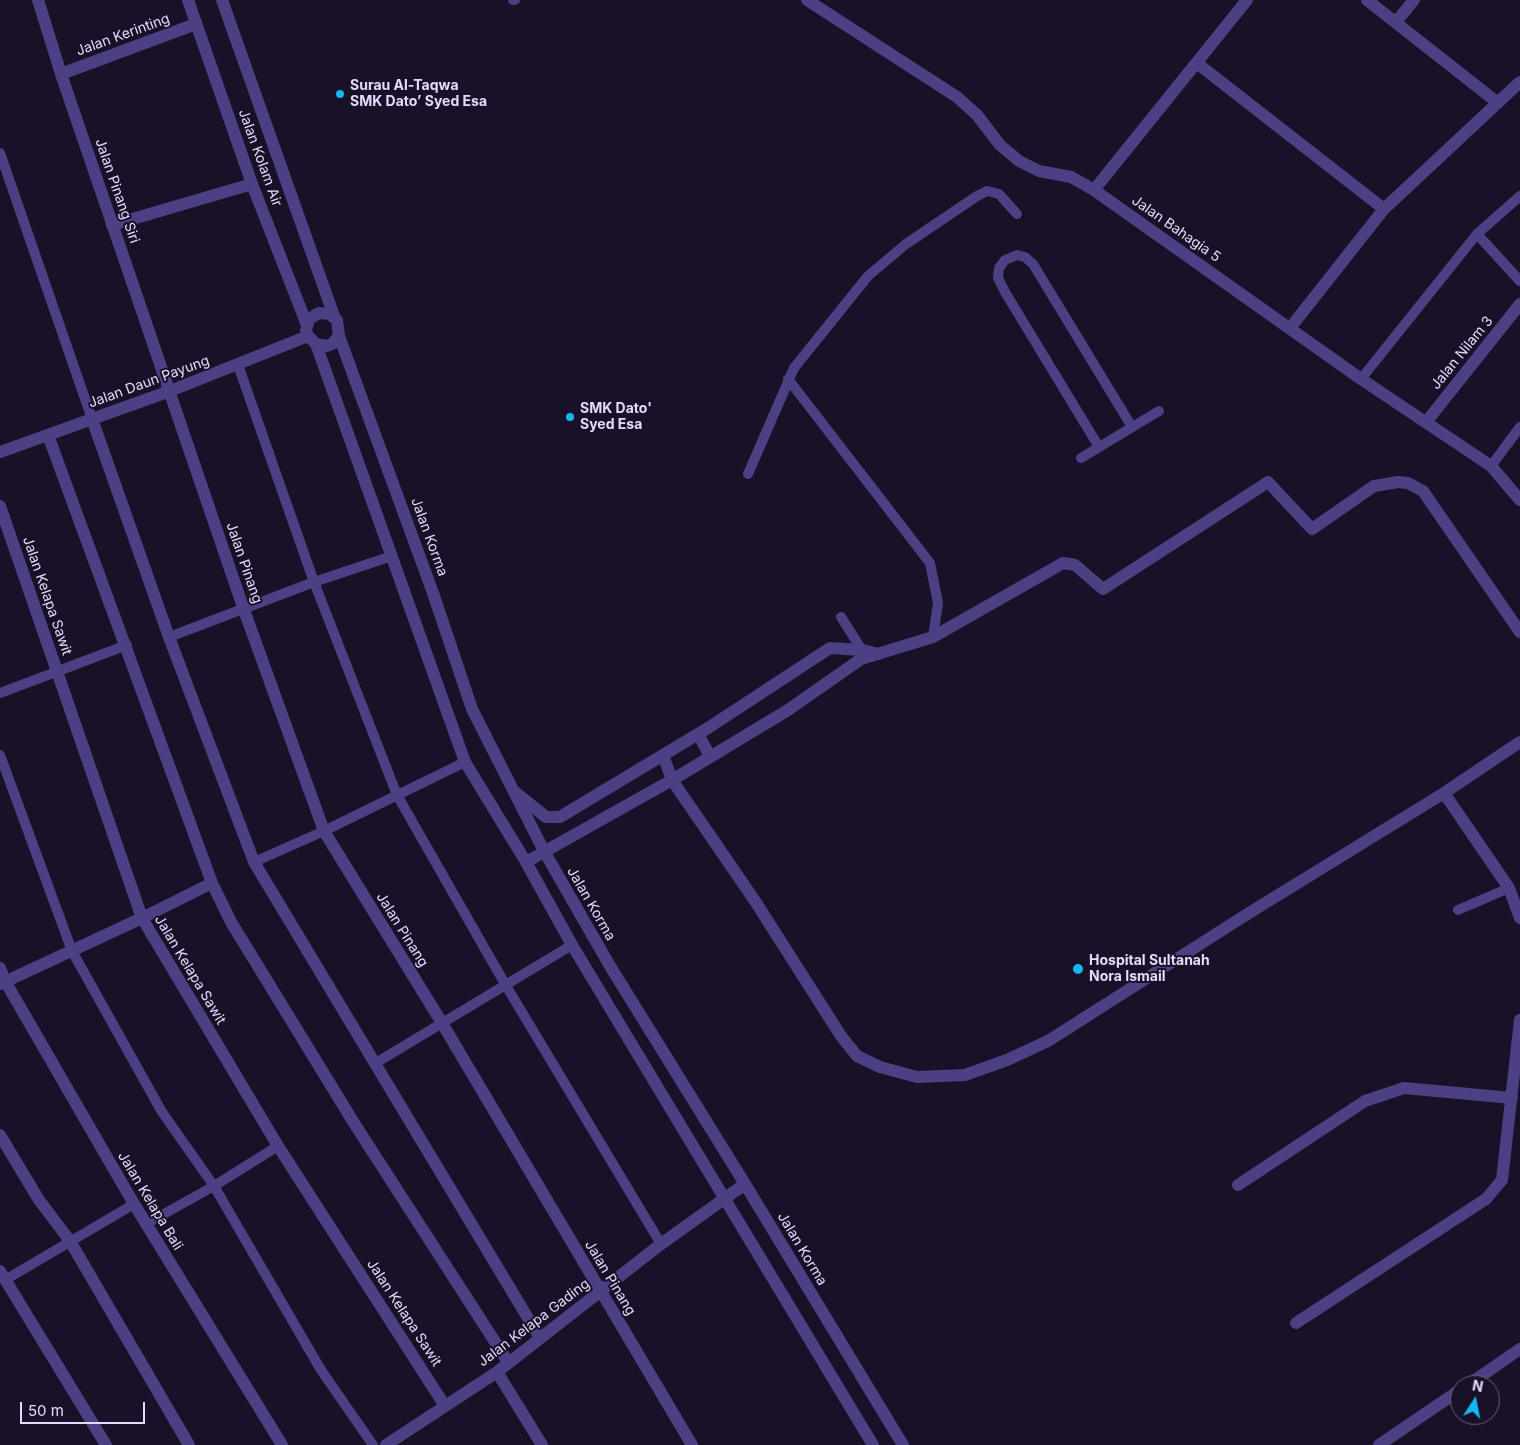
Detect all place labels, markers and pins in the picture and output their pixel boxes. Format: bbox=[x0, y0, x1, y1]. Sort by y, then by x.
place label: Surau Al-Taqwa SMK Dato’ Syed Esa bbox=[350, 78, 487, 110]
marker: Surau Al-Taqwa SMK Dato’ Syed Esa bbox=[334, 88, 346, 100]
place label: SMK Dato' Syed Esa bbox=[580, 401, 652, 434]
marker: SMK Dato' Syed Esa bbox=[564, 411, 576, 423]
place label: Hospital Sultanah Nora Ismail bbox=[1089, 953, 1210, 986]
marker: Hospital Sultanah Nora Ismail bbox=[1071, 962, 1085, 976]

